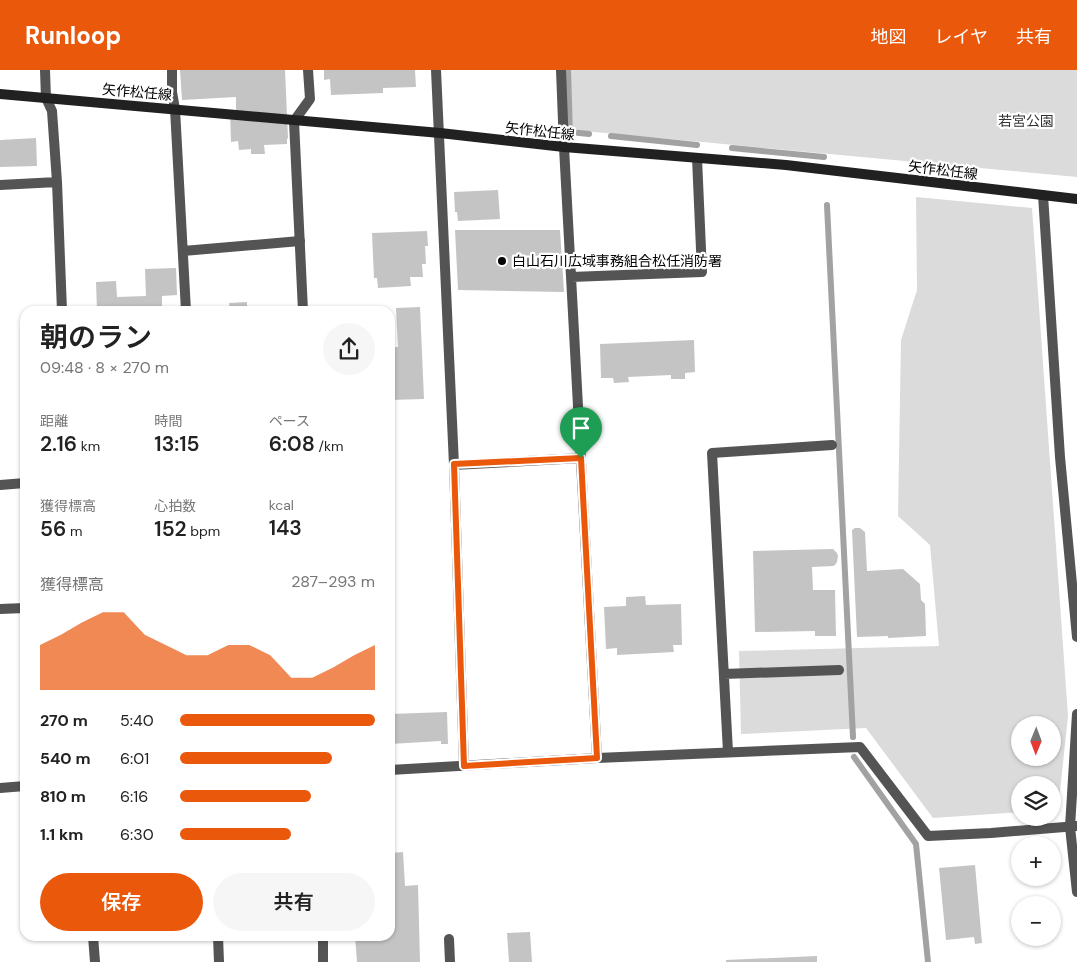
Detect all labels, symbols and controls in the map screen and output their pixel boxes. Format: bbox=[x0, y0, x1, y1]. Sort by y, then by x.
text: Runloop bbox=[25, 20, 121, 51]
text: 地図 bbox=[871, 25, 907, 49]
text: レイヤ bbox=[935, 25, 988, 49]
text: 共有 bbox=[1016, 25, 1052, 49]
street label: 矢作松任線 bbox=[101, 80, 173, 104]
park label: 若宮公園 bbox=[998, 112, 1054, 130]
street label: 矢作松任線 bbox=[504, 118, 576, 144]
street label: 矢作松任線 bbox=[907, 157, 979, 183]
place label: 白山石川広域事務組合松任消防署 bbox=[512, 252, 722, 270]
marker: 白山石川広域事務組合松任消防署 bbox=[496, 255, 508, 267]
text: 朝のラン bbox=[40, 319, 152, 356]
button: share bbox=[323, 323, 375, 375]
text: 09:48 · 8 × 270 m bbox=[40, 357, 169, 378]
pin bbox=[560, 407, 602, 458]
text: 距離 bbox=[40, 412, 68, 430]
text: 時間 bbox=[154, 412, 182, 430]
text: ペース bbox=[269, 412, 310, 430]
icon: arrive bbox=[567, 414, 595, 442]
text: 2.16 bbox=[40, 430, 77, 458]
text: 13:15 bbox=[154, 430, 200, 458]
text: 6:08 bbox=[269, 430, 315, 458]
text: km bbox=[77, 437, 100, 455]
text: /km bbox=[315, 437, 344, 455]
text: kcal bbox=[269, 496, 294, 514]
text: 獲得標高 bbox=[40, 497, 96, 515]
text: 心拍数 bbox=[154, 497, 196, 515]
text: 143 bbox=[269, 514, 302, 542]
text: 56 bbox=[40, 515, 66, 543]
text: 152 bbox=[154, 515, 187, 543]
text: m bbox=[66, 522, 82, 540]
text: bpm bbox=[187, 522, 220, 540]
text: 287–293 m bbox=[291, 571, 375, 592]
text: 獲得標高 bbox=[40, 574, 104, 595]
text: 270 m bbox=[40, 710, 88, 731]
text: 5:40 bbox=[120, 710, 154, 731]
north arrow bbox=[1011, 716, 1061, 766]
map controls bbox=[1011, 716, 1061, 946]
text: 540 m bbox=[40, 748, 90, 769]
text: 6:01 bbox=[120, 748, 149, 769]
button: layers bbox=[1011, 776, 1061, 826]
text: 810 m bbox=[40, 786, 86, 807]
text: 6:16 bbox=[120, 786, 148, 807]
text: 1.1 km bbox=[40, 824, 83, 845]
text: 6:30 bbox=[120, 824, 154, 845]
button: + bbox=[1011, 836, 1061, 886]
button: 保存 bbox=[40, 873, 203, 931]
button: 共有 bbox=[213, 873, 375, 931]
button: − bbox=[1011, 896, 1061, 946]

